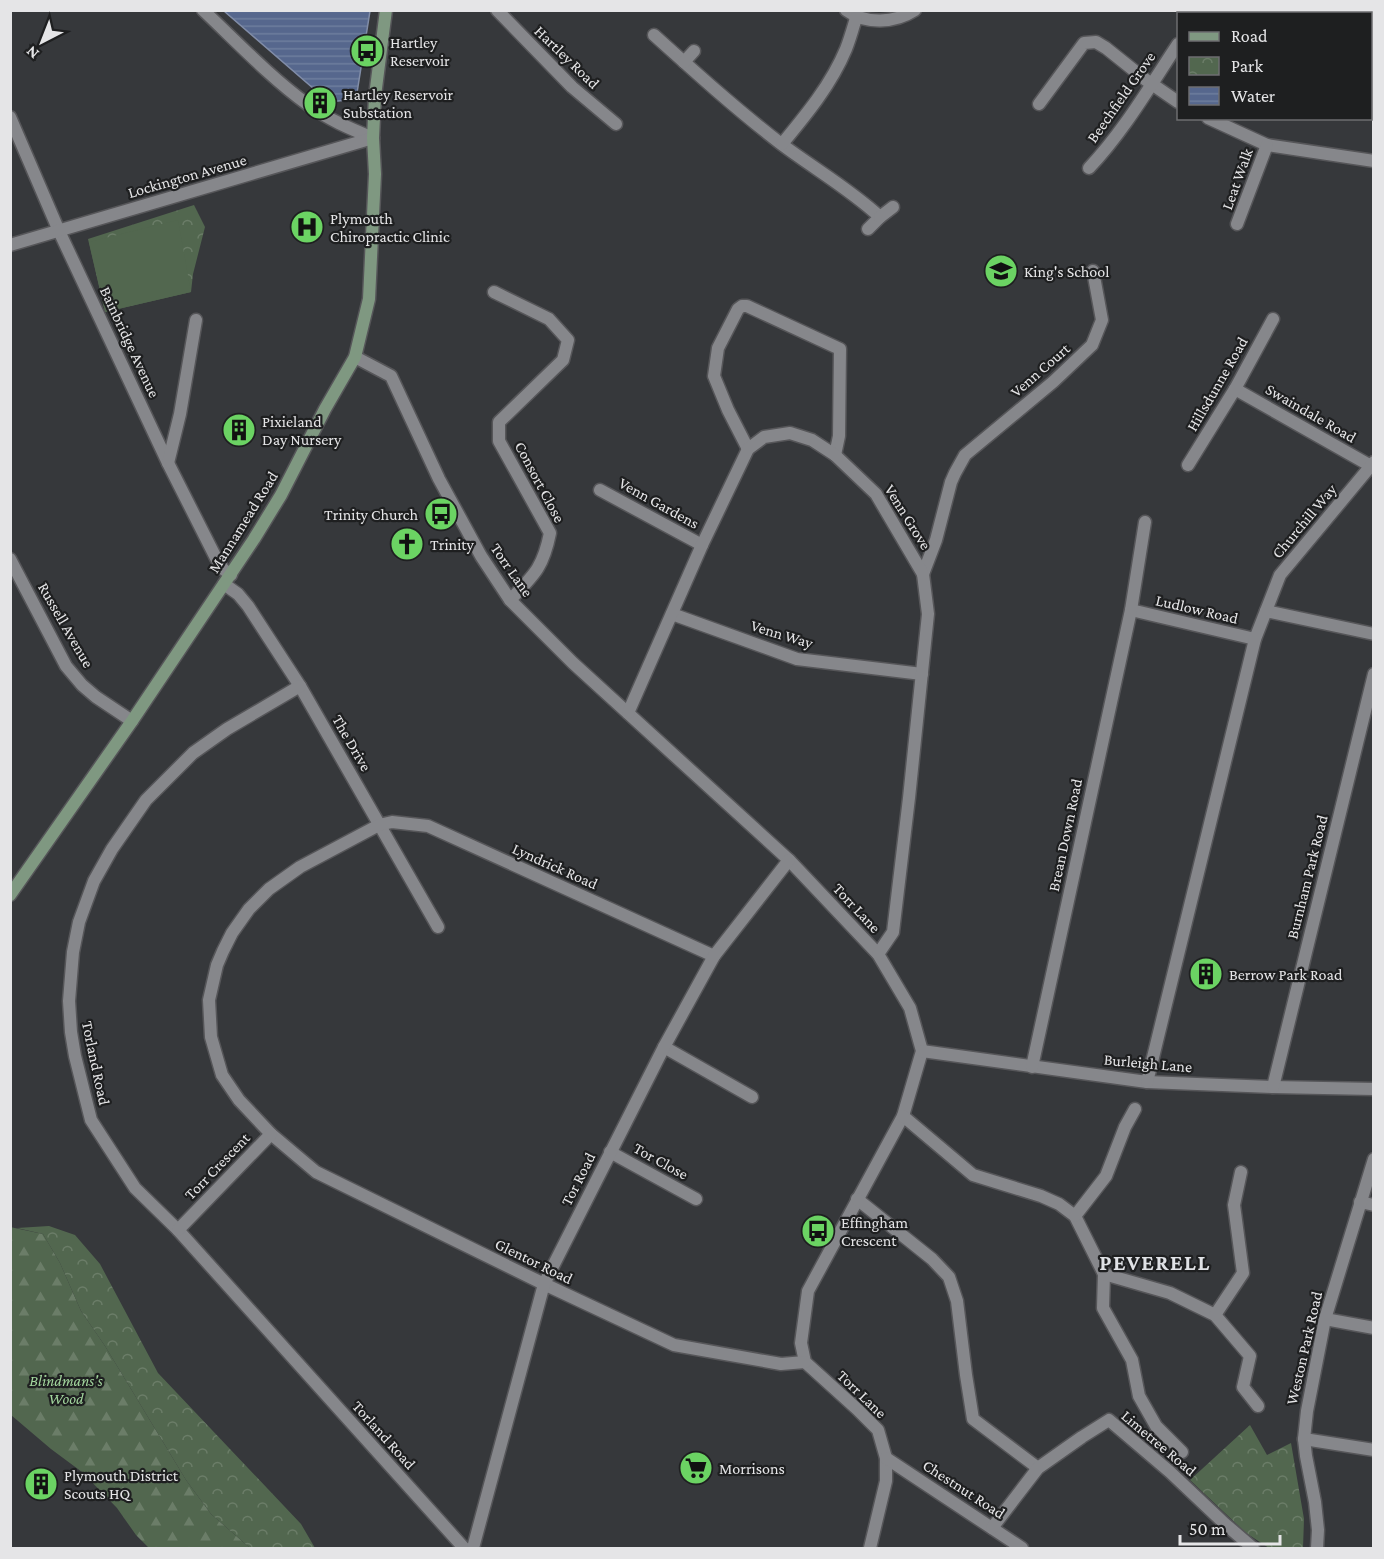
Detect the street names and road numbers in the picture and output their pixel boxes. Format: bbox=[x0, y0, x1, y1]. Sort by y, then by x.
street label: Hartley Road bbox=[531, 22, 603, 93]
street label: Beechfield Grove bbox=[1083, 48, 1159, 146]
street label: Leat Walk bbox=[1218, 146, 1256, 212]
street label: Lockington Avenue bbox=[126, 151, 248, 202]
street label: Bainbridge Avenue bbox=[96, 284, 163, 401]
street label: Hillsdunne Road bbox=[1183, 333, 1251, 434]
street label: Venn Court bbox=[1007, 339, 1073, 400]
street label: Swaindale Road bbox=[1263, 380, 1360, 446]
street label: Consort Close bbox=[512, 439, 568, 525]
street label: Mannamead Road bbox=[205, 468, 281, 576]
street label: Venn Gardens bbox=[616, 474, 702, 532]
street label: Churchill Way bbox=[1268, 480, 1341, 562]
street label: Venn Grove bbox=[881, 481, 935, 553]
street label: Torr Lane bbox=[487, 540, 537, 600]
street label: Russell Avenue bbox=[35, 579, 97, 671]
street label: Ludlow Road bbox=[1154, 591, 1240, 627]
street label: Venn Way bbox=[748, 616, 816, 653]
street label: The Drive bbox=[329, 712, 375, 774]
street label: Brean Down Road bbox=[1045, 777, 1085, 893]
street label: Burnham Park Road bbox=[1283, 813, 1331, 941]
street label: Lyndrick Road bbox=[509, 840, 601, 894]
street label: Torr Lane bbox=[830, 880, 884, 936]
street label: Torland Road bbox=[79, 1019, 113, 1107]
street label: Burleigh Lane bbox=[1103, 1051, 1193, 1076]
street label: Torr Crescent bbox=[181, 1129, 253, 1203]
street label: Tor Close bbox=[631, 1139, 691, 1183]
street label: Tor Road bbox=[557, 1149, 599, 1208]
street label: Glentor Road bbox=[492, 1235, 576, 1287]
street label: Weston Park Road bbox=[1283, 1289, 1325, 1406]
street label: Torr Lane bbox=[834, 1367, 890, 1421]
street label: Torland Road bbox=[349, 1397, 419, 1473]
street label: Limetree Road bbox=[1118, 1407, 1200, 1480]
street label: Chestnut Road bbox=[920, 1456, 1009, 1522]

